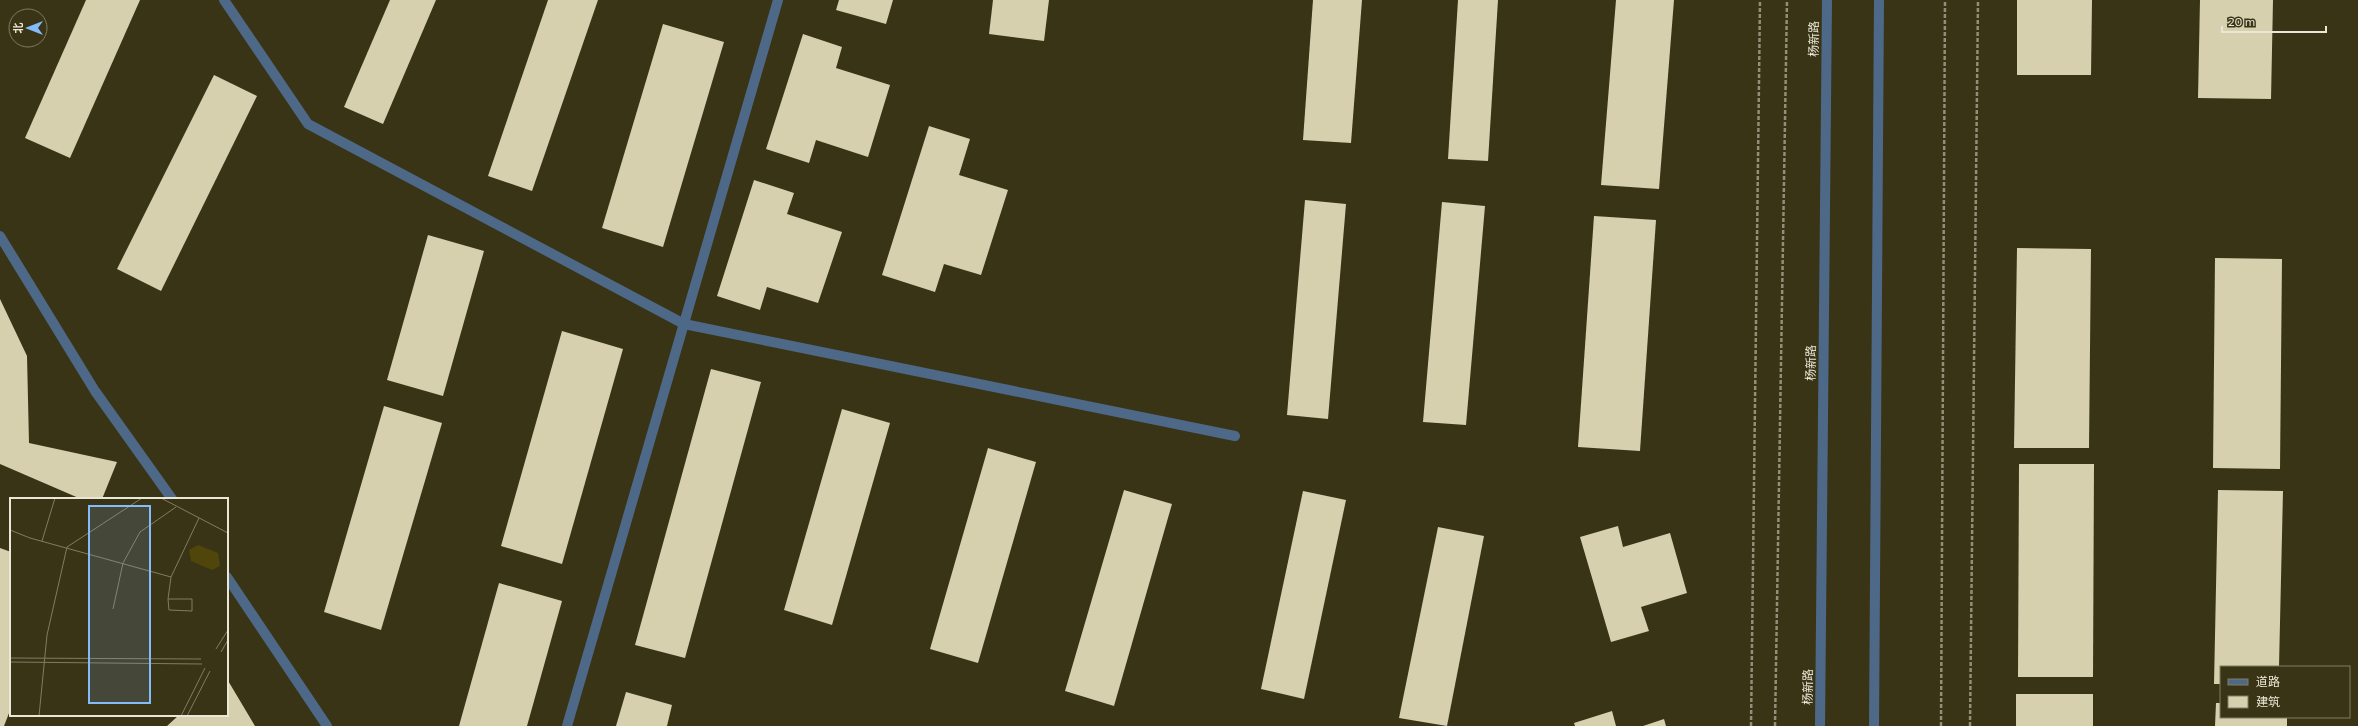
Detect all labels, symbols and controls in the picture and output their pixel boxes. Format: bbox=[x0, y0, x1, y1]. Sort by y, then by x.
north arrow bbox=[8, 8, 48, 48]
scale bar bbox=[2222, 8, 2326, 34]
text: 20 m bbox=[2228, 14, 2255, 28]
street label: 杨新路 bbox=[1806, 21, 1820, 57]
text: 北 bbox=[11, 23, 24, 34]
street label: 杨新路 bbox=[1803, 345, 1817, 381]
inset map bbox=[10, 498, 228, 716]
legend bbox=[2220, 666, 2350, 718]
street label: 杨新路 bbox=[1800, 669, 1814, 705]
text: 道路 bbox=[2256, 674, 2280, 688]
text: 建筑 bbox=[2256, 694, 2280, 708]

